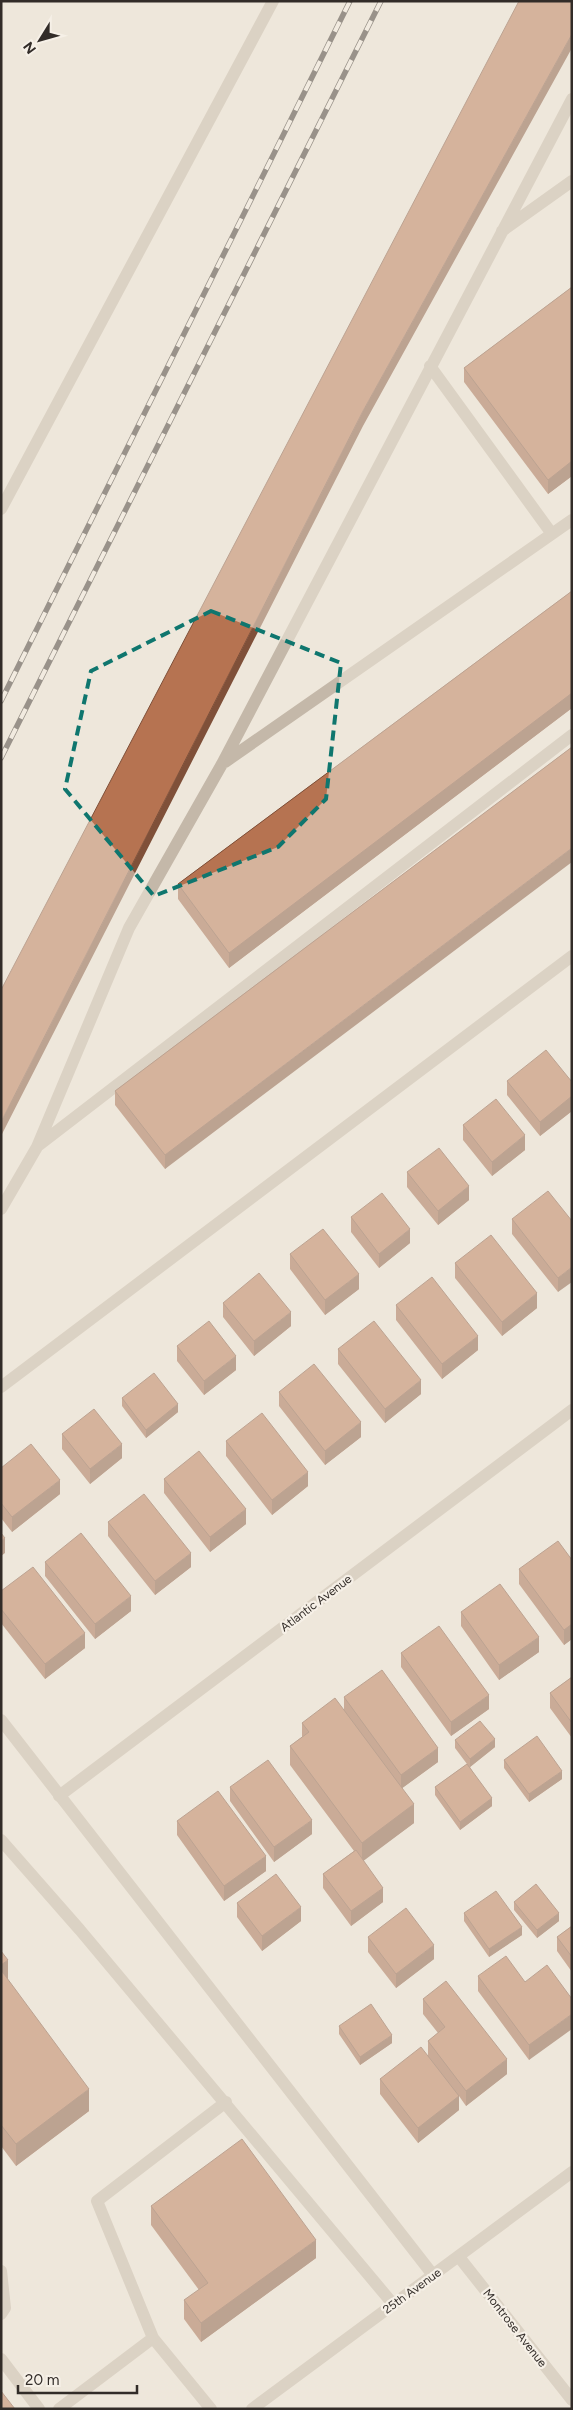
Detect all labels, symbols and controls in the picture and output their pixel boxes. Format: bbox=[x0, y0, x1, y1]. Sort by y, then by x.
north arrow bbox=[15, 15, 65, 65]
text: N bbox=[20, 38, 40, 57]
street label: Atlantic Avenue bbox=[278, 1571, 355, 1634]
street label: 25th Avenue bbox=[380, 2265, 444, 2317]
street label: Montrose Avenue bbox=[480, 2286, 550, 2370]
scale bar bbox=[18, 2362, 136, 2394]
text: 20 m bbox=[25, 2371, 59, 2389]

